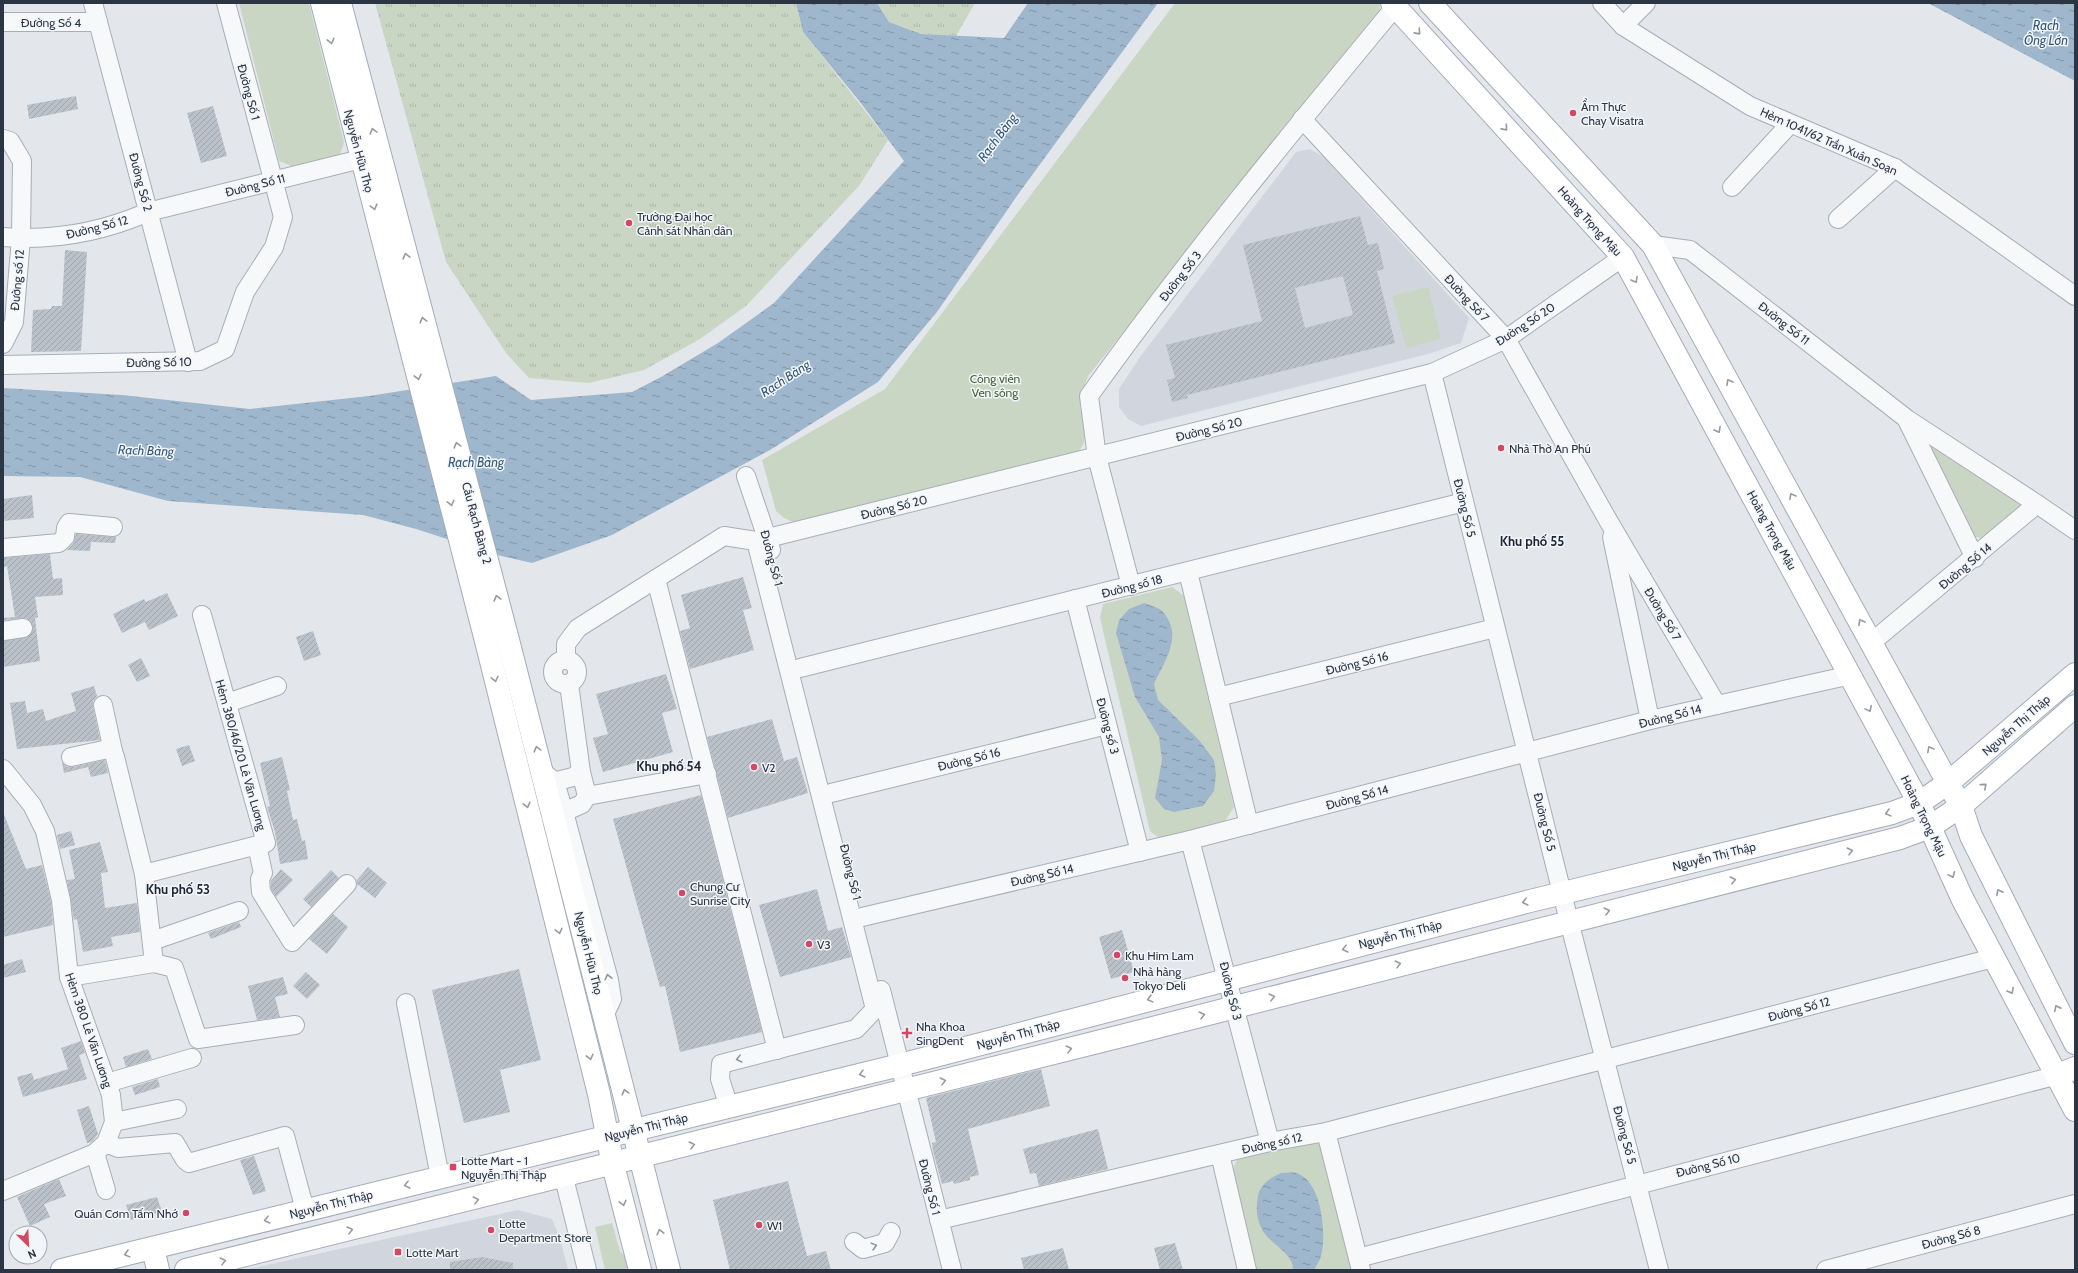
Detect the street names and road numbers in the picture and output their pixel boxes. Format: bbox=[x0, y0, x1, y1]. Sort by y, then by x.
street label: Đường Số 4 bbox=[21, 15, 81, 30]
street label: Đường Số 1 bbox=[234, 62, 264, 122]
street label: Hẻm 1041/62 Trần Xuân Soạn bbox=[1758, 104, 1900, 178]
street label: Nguyễn Hữu Thọ bbox=[341, 108, 377, 194]
street label: Đường Số 2 bbox=[126, 151, 156, 213]
street label: Đường Số 11 bbox=[224, 170, 286, 200]
street label: Hoàng Trọng Mậu bbox=[1555, 183, 1625, 259]
street label: Đường Số 12 bbox=[64, 212, 130, 242]
street label: Đường Số 3 bbox=[1156, 248, 1204, 304]
street label: Đường số 12 bbox=[7, 249, 27, 311]
street label: Đường Số 7 bbox=[1441, 271, 1493, 325]
street label: Đường Số 11 bbox=[1755, 298, 1813, 348]
street label: Đường Số 20 bbox=[1492, 299, 1558, 349]
street label: Đường Số 10 bbox=[126, 354, 192, 370]
street label: Đường Số 20 bbox=[1174, 413, 1244, 445]
street label: Đường Số 5 bbox=[1450, 477, 1480, 539]
street label: Cầu Rạch Bàng 2 bbox=[459, 480, 495, 566]
street label: Hoàng Trọng Mậu bbox=[1744, 488, 1800, 572]
street label: Đường Số 20 bbox=[859, 491, 929, 523]
street label: Đường Số 1 bbox=[757, 528, 787, 588]
street label: Đường Số 14 bbox=[1936, 540, 1994, 592]
street label: Đường số 18 bbox=[1100, 571, 1164, 601]
street label: Đường Số 7 bbox=[1641, 585, 1685, 643]
street label: Đường Số 16 bbox=[1324, 648, 1390, 678]
street label: Hẻm 380/46/20 Lê Văn Lương bbox=[212, 678, 270, 833]
street label: Nguyễn Thị Thập bbox=[1979, 691, 2053, 759]
street label: Đường số 3 bbox=[1093, 696, 1123, 756]
street label: Đường Số 14 bbox=[1637, 701, 1703, 731]
street label: Đường Số 16 bbox=[936, 744, 1002, 774]
street label: Hoàng Trọng Mậu bbox=[1898, 773, 1950, 859]
street label: Đường Số 14 bbox=[1324, 781, 1390, 813]
street label: Đường Số 5 bbox=[1530, 791, 1560, 853]
street label: Nguyễn Thị Thập bbox=[1671, 838, 1758, 874]
street label: Đường Số 1 bbox=[837, 842, 865, 902]
street label: Đường Số 14 bbox=[1009, 860, 1075, 890]
street label: Nguyễn Hữu Thọ bbox=[571, 910, 607, 996]
street label: Nguyễn Thị Thập bbox=[1357, 916, 1444, 952]
street label: Đường Số 3 bbox=[1216, 960, 1246, 1022]
street label: Hẻm 380 Lê Văn Lương bbox=[62, 970, 116, 1090]
street label: Đường Số 12 bbox=[1766, 994, 1832, 1024]
street label: Nguyễn Thị Thập bbox=[975, 1016, 1061, 1052]
street label: Đường Số 5 bbox=[1610, 1104, 1640, 1166]
street label: Nguyễn Thị Thập bbox=[603, 1109, 690, 1145]
street label: Đường số 12 bbox=[1240, 1129, 1304, 1157]
street label: Đường Số 10 bbox=[1674, 1150, 1742, 1180]
street label: Đường Số 1 bbox=[916, 1157, 944, 1217]
street label: Nguyễn Thị Thập bbox=[288, 1186, 375, 1222]
street label: Đường Số 8 bbox=[1920, 1222, 1982, 1252]

